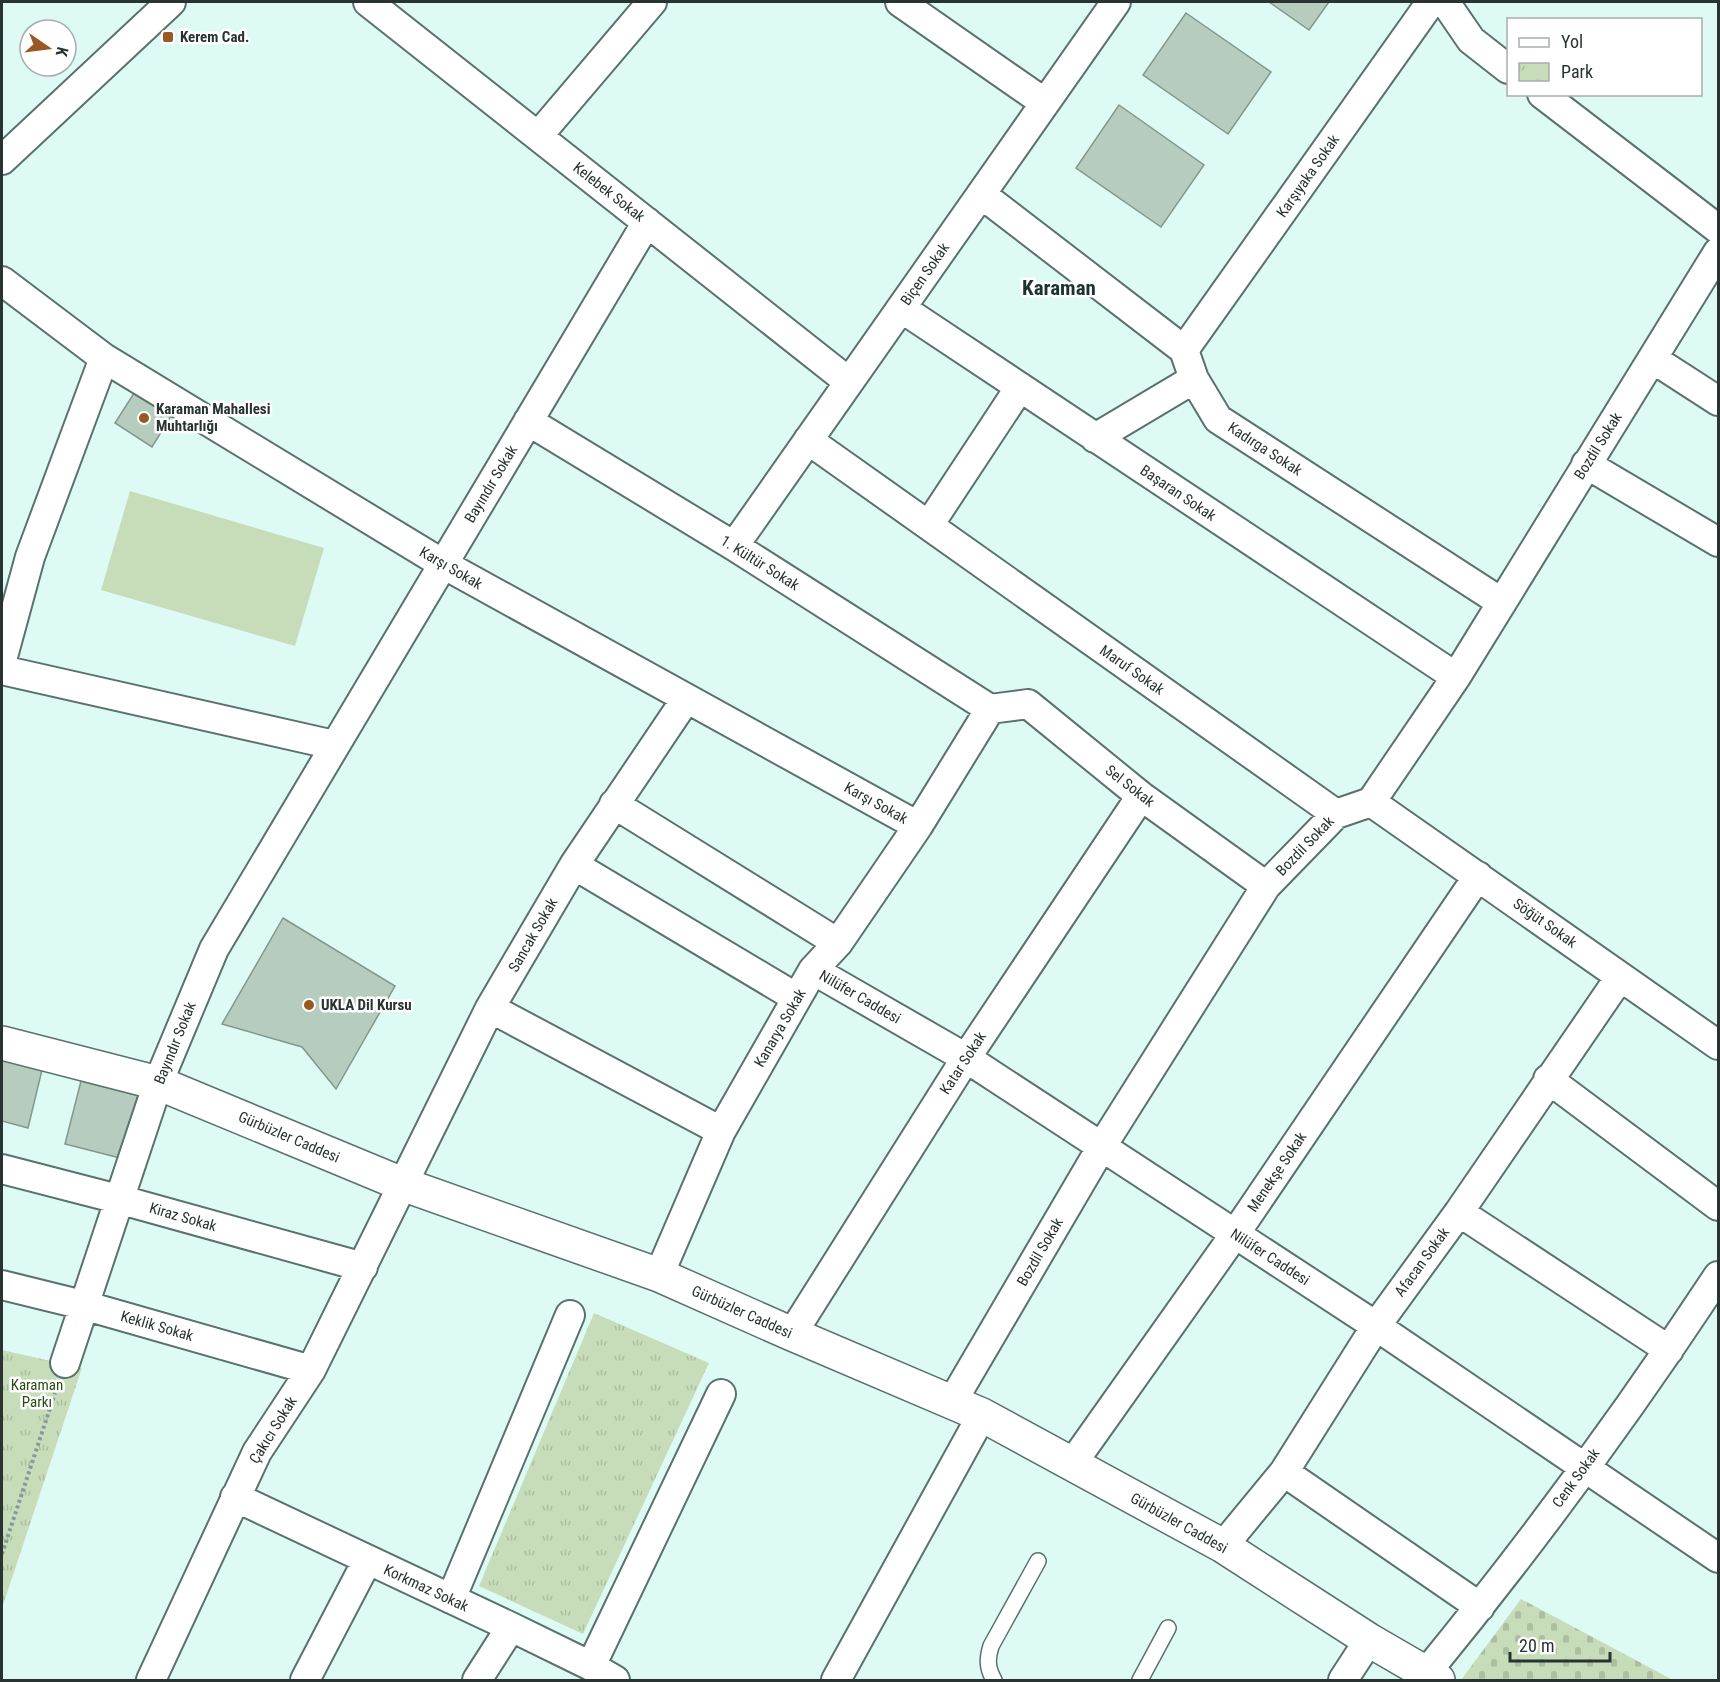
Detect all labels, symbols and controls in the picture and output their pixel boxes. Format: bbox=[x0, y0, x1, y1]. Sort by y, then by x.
north arrow bbox=[18, 18, 78, 78]
legend bbox=[1507, 18, 1702, 96]
place label: Kerem Cad. bbox=[180, 28, 249, 46]
marker: Kerem Cad. bbox=[161, 30, 175, 44]
text: Yol bbox=[1561, 31, 1583, 52]
text: K bbox=[52, 45, 72, 58]
text: Park bbox=[1561, 61, 1593, 82]
street label: Karşıyaka Sokak bbox=[1273, 131, 1343, 221]
street label: Kelebek Sokak bbox=[570, 158, 649, 226]
street label: Biçen Sokak bbox=[897, 239, 953, 309]
district label: Karaman bbox=[1022, 276, 1096, 300]
place label: Karaman Mahallesi Muhtarlığı bbox=[156, 400, 270, 435]
street label: Bozdil Sokak bbox=[1570, 409, 1626, 483]
marker: Karaman Mahallesi Muhtarlığı bbox=[137, 411, 151, 425]
street label: Kadırga Sokak bbox=[1225, 418, 1306, 480]
street label: Bayındır Sokak bbox=[461, 442, 521, 526]
street label: Başaran Sokak bbox=[1137, 461, 1220, 525]
street label: 1. Kültür Sokak bbox=[717, 532, 803, 594]
street label: Karşı Sokak bbox=[416, 543, 486, 593]
street label: Maruf Sokak bbox=[1096, 641, 1168, 699]
street label: Sel Sokak bbox=[1102, 761, 1158, 811]
street label: Karşı Sokak bbox=[841, 778, 911, 828]
street label: Bozdil Sokak bbox=[1272, 812, 1338, 880]
street label: Söğüt Sokak bbox=[1510, 894, 1581, 952]
street label: Sancak Sokak bbox=[505, 895, 562, 975]
street label: Nilüfer Caddesi bbox=[816, 966, 904, 1028]
street label: Kanarya Sokak bbox=[750, 985, 810, 1070]
place label: UKLA Dil Kursu bbox=[321, 996, 412, 1014]
marker: UKLA Dil Kursu bbox=[302, 998, 316, 1012]
street label: Bayındır Sokak bbox=[150, 999, 200, 1087]
street label: Katar Sokak bbox=[936, 1028, 990, 1098]
street label: Gürbüzler Caddesi bbox=[236, 1108, 342, 1166]
street label: Menekşe Sokak bbox=[1244, 1128, 1311, 1215]
street label: Kiraz Sokak bbox=[147, 1199, 219, 1235]
street label: Bozdil Sokak bbox=[1013, 1214, 1067, 1289]
street label: Afacan Sokak bbox=[1391, 1224, 1453, 1300]
street label: Nilüfer Caddesi bbox=[1227, 1225, 1313, 1289]
street label: Gürbüzler Caddesi bbox=[689, 1282, 795, 1342]
street label: Keklik Sokak bbox=[119, 1307, 196, 1345]
park label: Karaman Parkı bbox=[11, 1376, 63, 1411]
street label: Çakıcı Sokak bbox=[245, 1393, 301, 1467]
street label: Cenk Sokak bbox=[1548, 1445, 1604, 1511]
street label: Gürbüzler Caddesi bbox=[1127, 1489, 1231, 1557]
street label: Korkmaz Sokak bbox=[381, 1561, 471, 1616]
scale bar bbox=[1510, 1625, 1610, 1663]
text: 20 m bbox=[1519, 1635, 1554, 1656]

